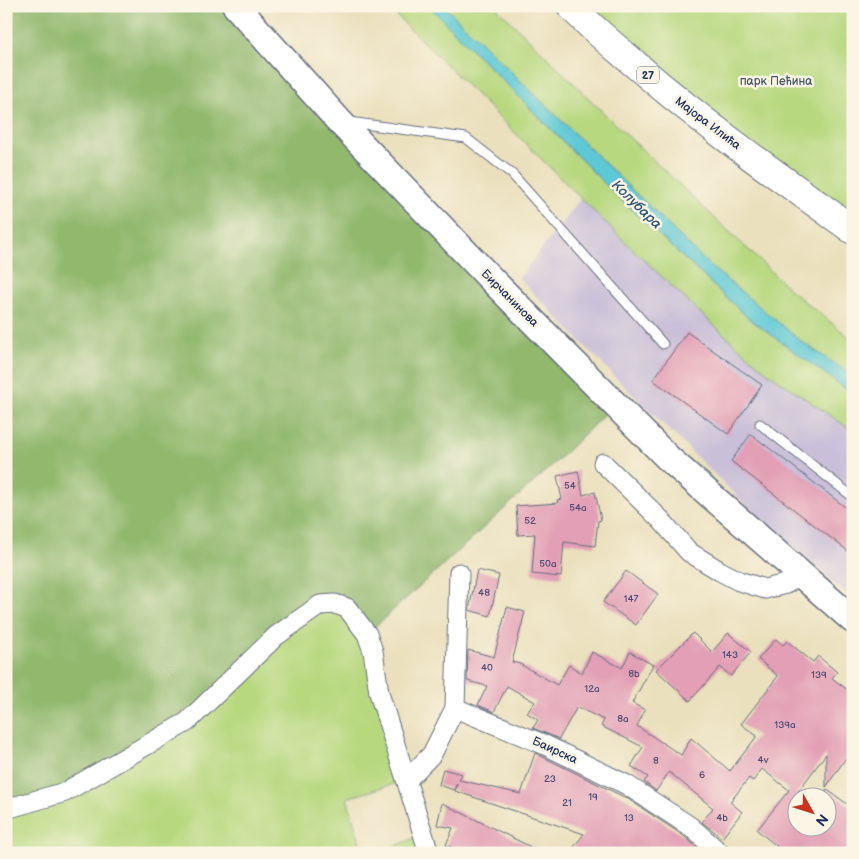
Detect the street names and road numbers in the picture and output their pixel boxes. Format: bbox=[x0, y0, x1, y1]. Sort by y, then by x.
road number: 27 bbox=[637, 66, 659, 84]
street label: Мајора Илића bbox=[672, 94, 744, 153]
street label: Бирчанинова bbox=[478, 267, 541, 330]
street label: Баирска bbox=[530, 734, 580, 767]

